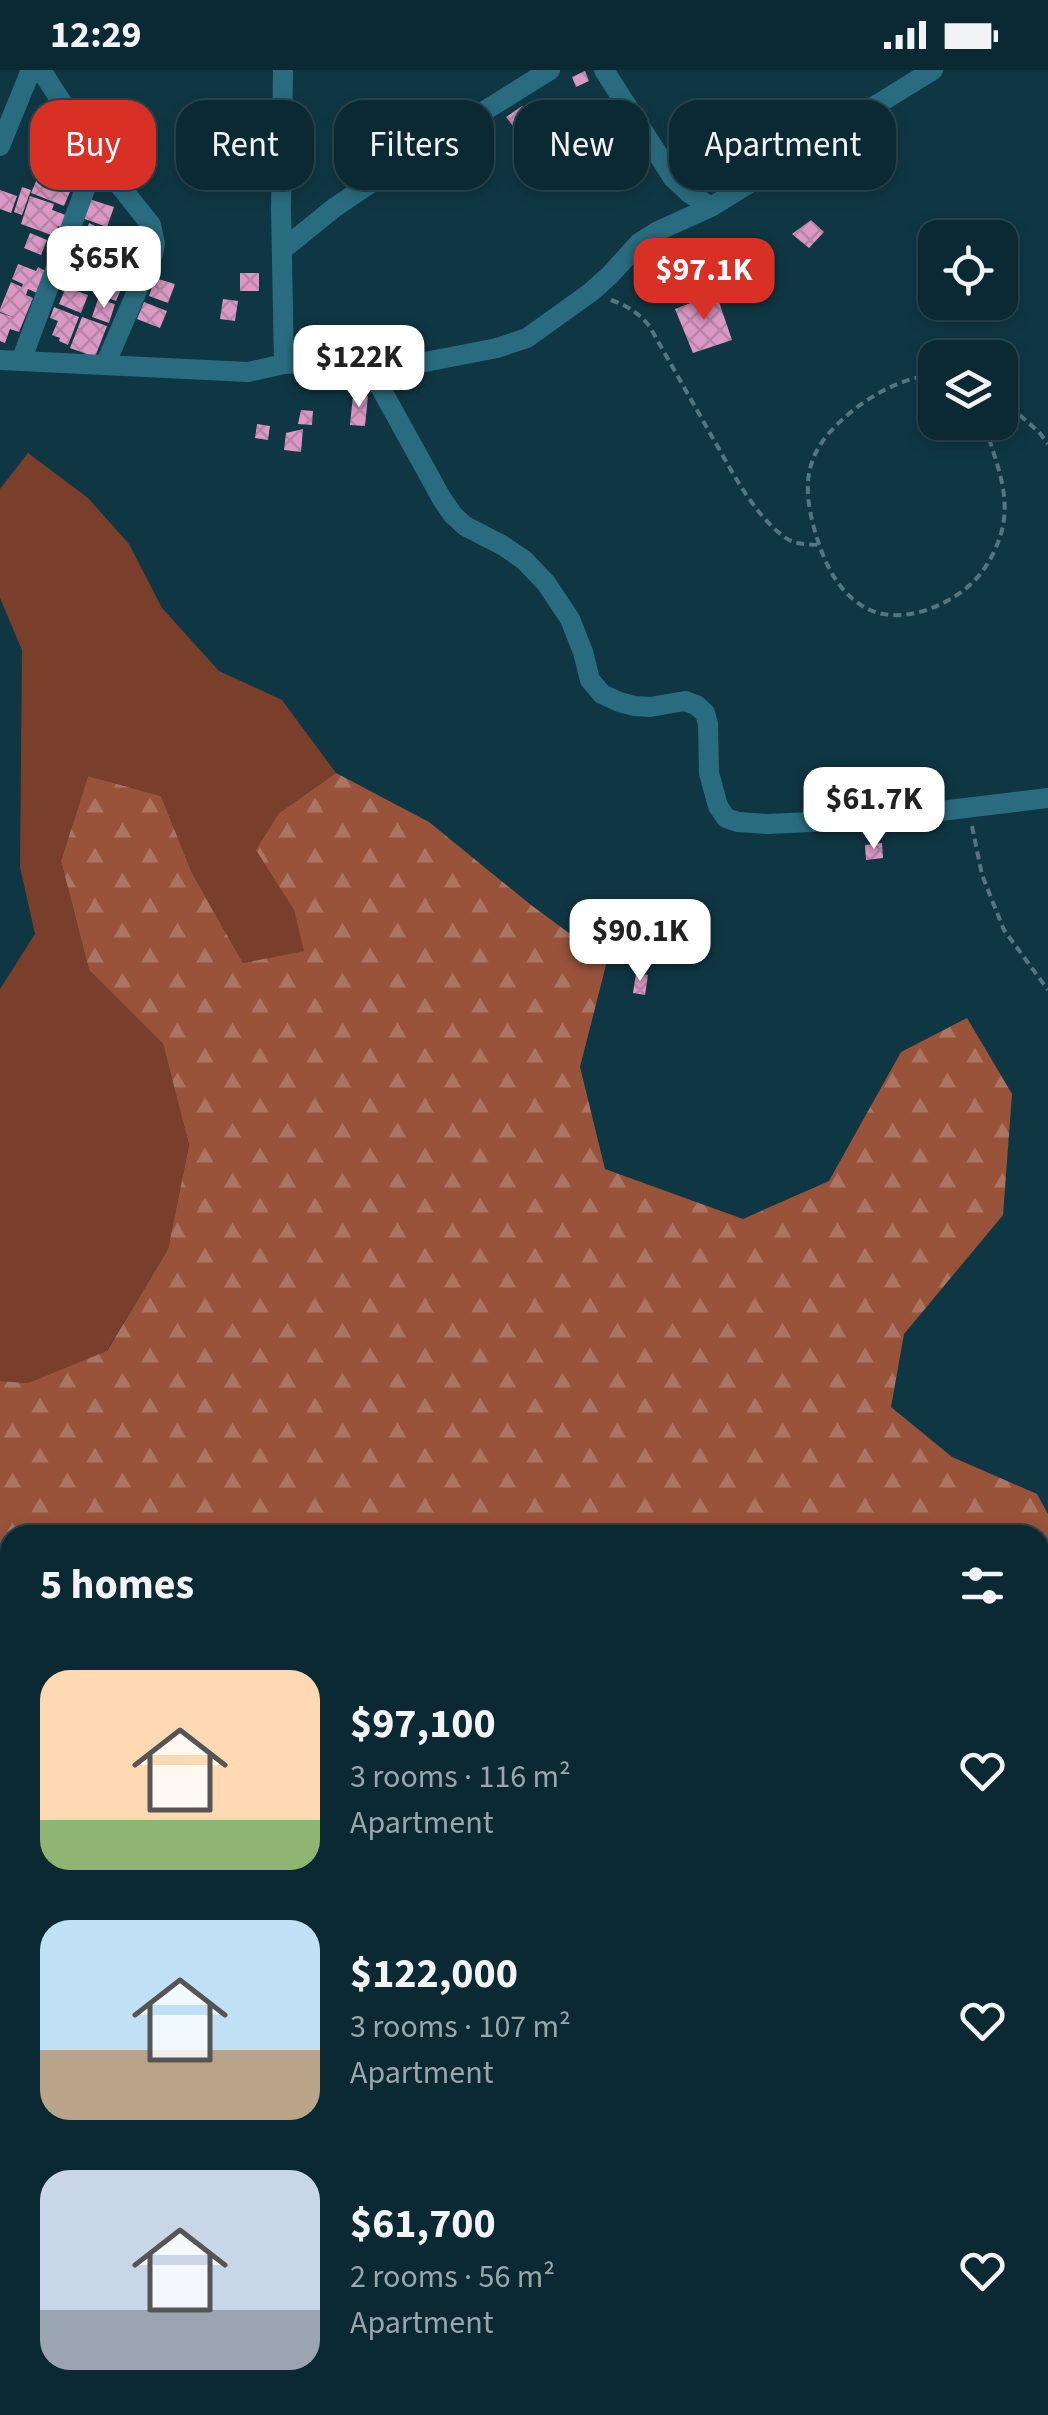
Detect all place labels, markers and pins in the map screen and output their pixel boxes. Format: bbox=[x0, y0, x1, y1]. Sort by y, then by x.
pin: $65K bbox=[45, 226, 163, 311]
pin: $97.1K bbox=[623, 238, 785, 323]
pin: $122K bbox=[289, 325, 429, 410]
pin: $61.7K bbox=[793, 767, 955, 852]
pin: $90.1K bbox=[559, 899, 721, 984]

